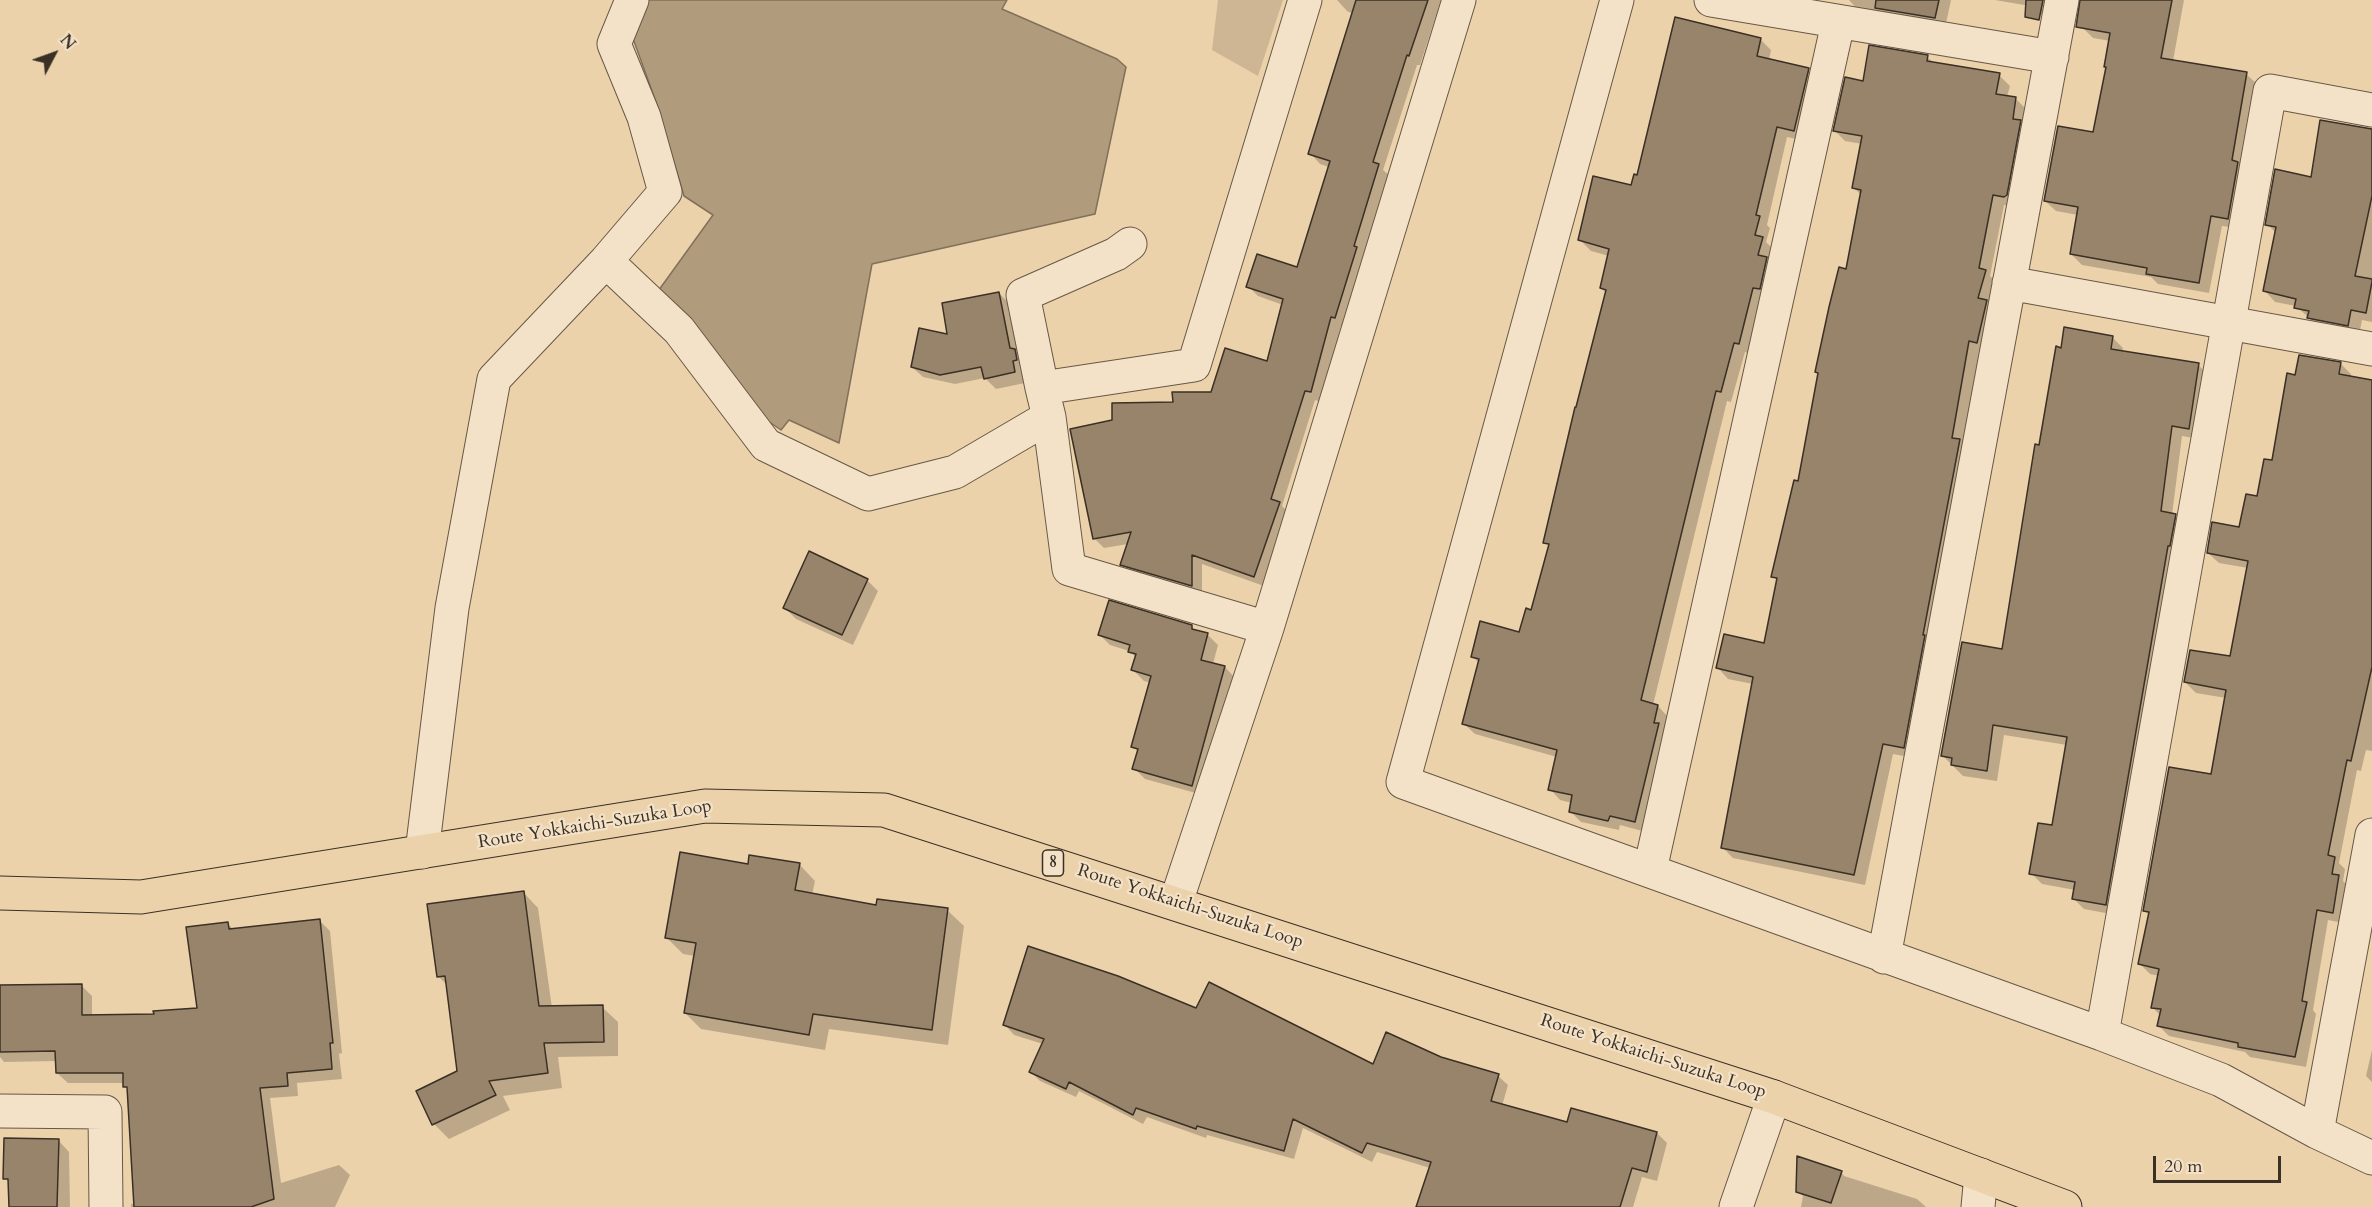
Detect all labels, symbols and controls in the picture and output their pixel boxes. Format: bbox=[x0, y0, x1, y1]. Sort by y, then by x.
north arrow bbox=[24, 24, 84, 84]
text: N bbox=[55, 30, 80, 55]
street label: Route Yokkaichi-Suzuka Loop bbox=[477, 796, 713, 854]
road number: 8 bbox=[1042, 850, 1064, 876]
street label: Route Yokkaichi-Suzuka Loop bbox=[1074, 860, 1306, 954]
street label: Route Yokkaichi-Suzuka Loop bbox=[1537, 1010, 1769, 1104]
scale bar bbox=[2156, 1144, 2284, 1182]
text: 20 m bbox=[2164, 1154, 2203, 1179]

